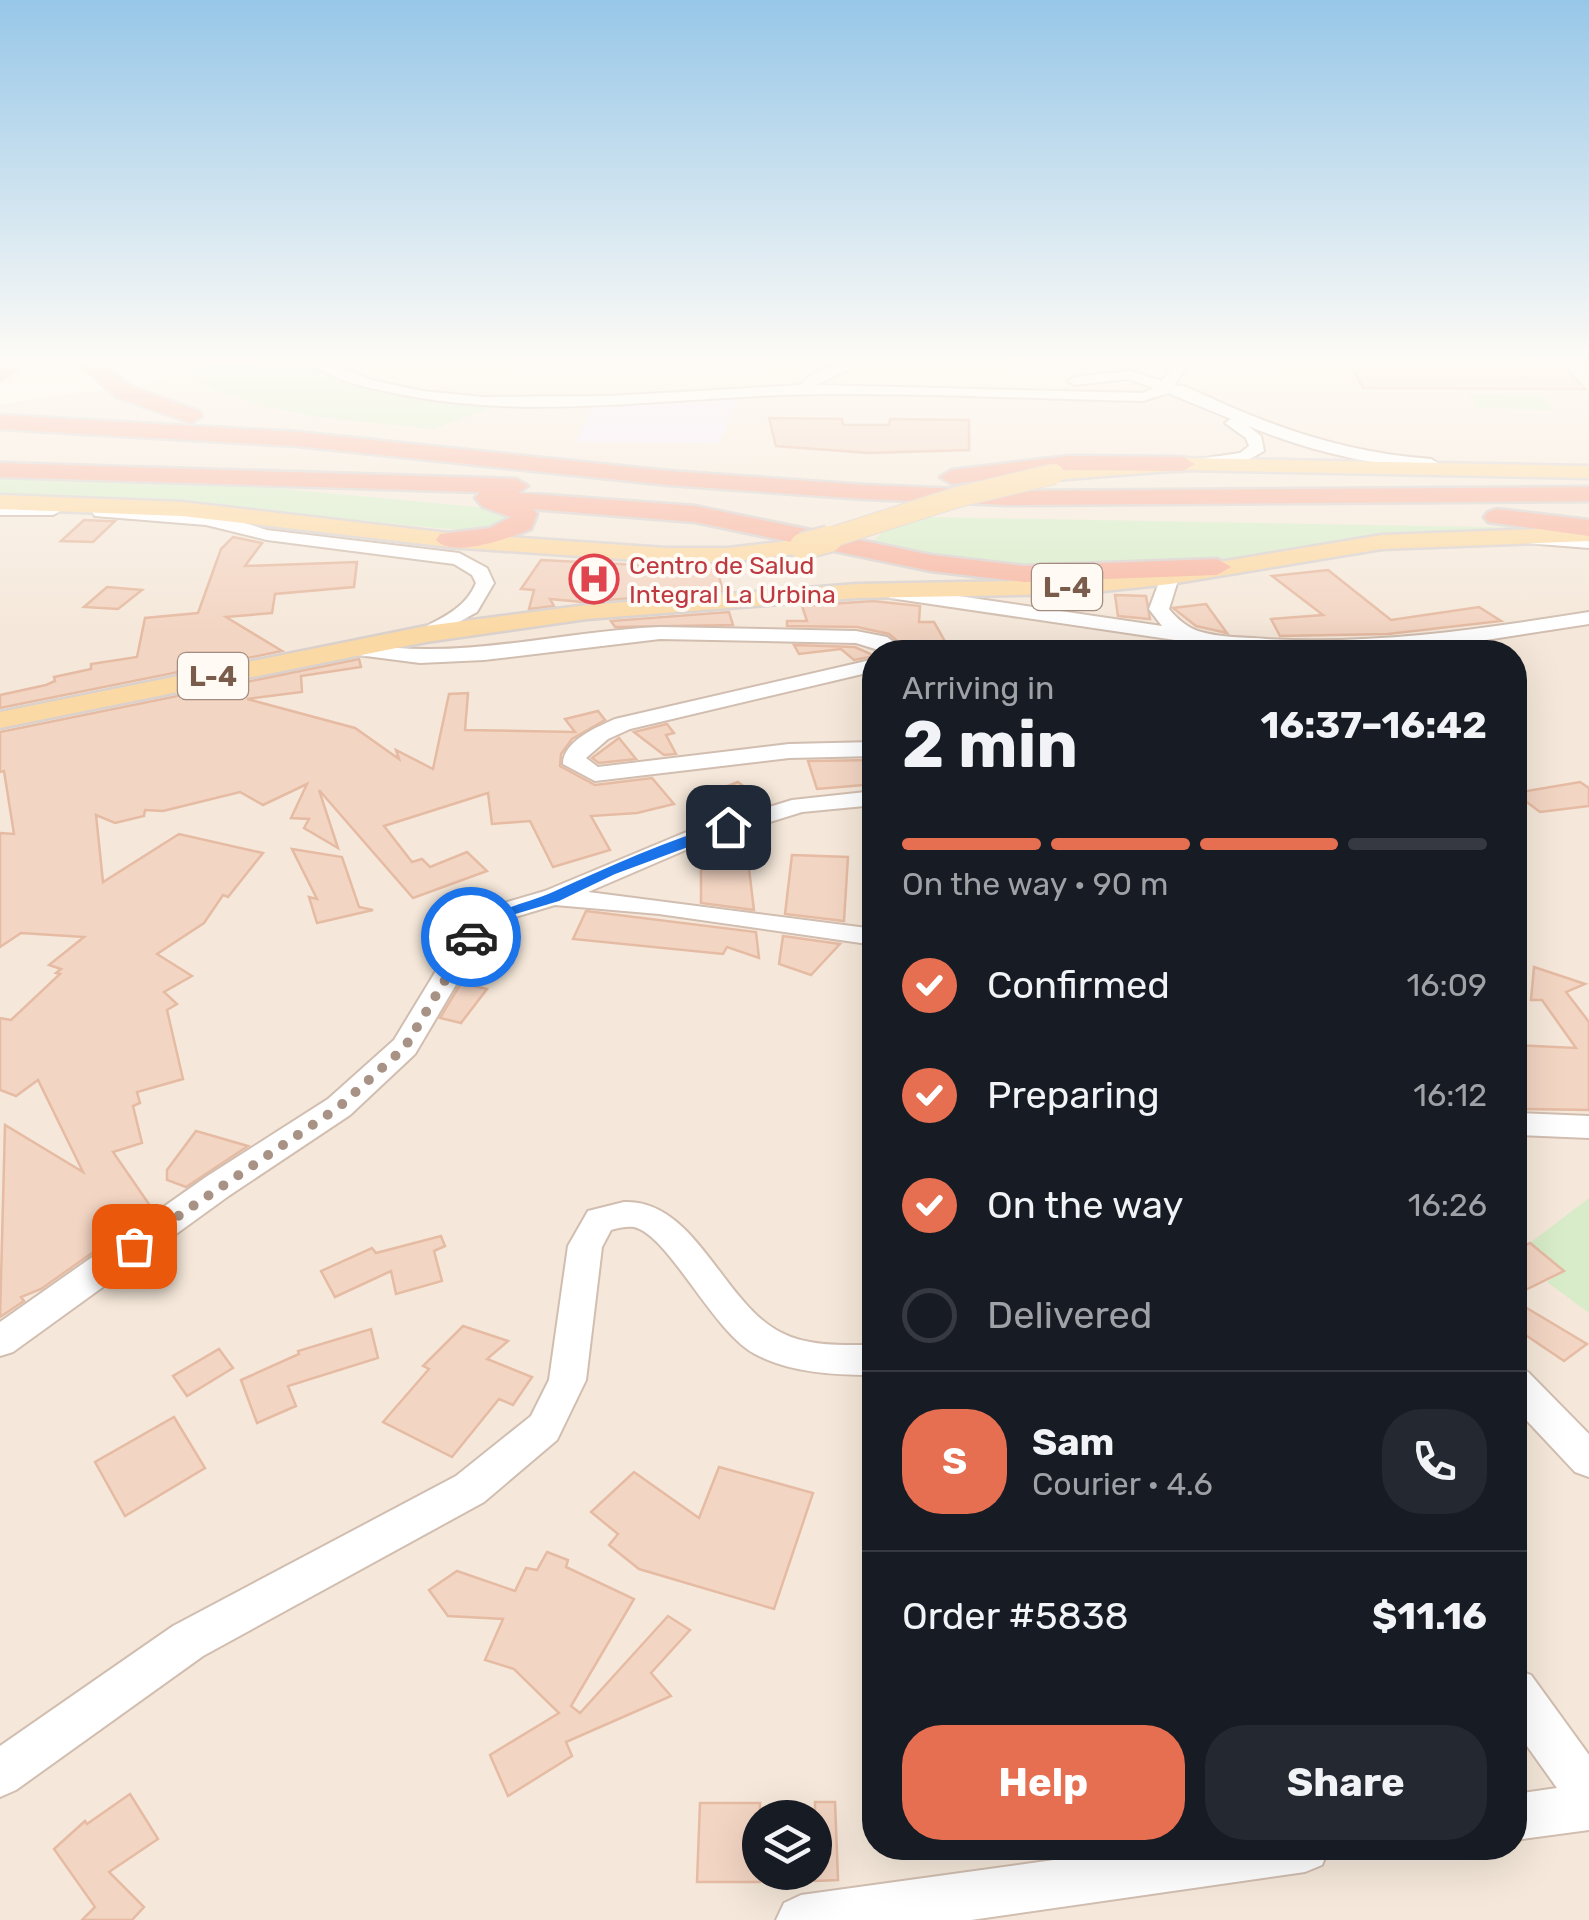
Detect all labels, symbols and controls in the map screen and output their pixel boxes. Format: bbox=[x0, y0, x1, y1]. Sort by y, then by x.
place label: Centro de Salud Integral La Urbina bbox=[629, 551, 836, 609]
hospital icon: Centro de Salud Integral La Urbina bbox=[568, 553, 620, 605]
road number: L-4 bbox=[1032, 564, 1102, 610]
road number: L-4 bbox=[178, 653, 248, 699]
text: Arriving in bbox=[902, 669, 1054, 707]
text: 16:37–16:42 bbox=[1261, 702, 1487, 748]
text: 2 min bbox=[902, 706, 1078, 783]
pin bbox=[686, 785, 771, 870]
icon: home bbox=[701, 800, 756, 855]
text: On the way · 90 m bbox=[902, 865, 1168, 903]
courier bbox=[421, 887, 521, 987]
icon: car bbox=[444, 910, 499, 965]
icon: check bbox=[902, 958, 957, 1013]
text: Confirmed bbox=[987, 962, 1170, 1008]
text: 16:09 bbox=[1407, 966, 1487, 1004]
icon: check bbox=[902, 1068, 957, 1123]
text: Preparing bbox=[987, 1072, 1160, 1118]
text: 16:12 bbox=[1413, 1076, 1487, 1114]
icon: check bbox=[902, 1178, 957, 1233]
text: On the way bbox=[987, 1182, 1183, 1228]
text: 16:26 bbox=[1408, 1186, 1487, 1224]
pin bbox=[92, 1204, 177, 1289]
icon: bag bbox=[107, 1219, 162, 1274]
text: Delivered bbox=[987, 1292, 1152, 1338]
button: phone bbox=[1382, 1409, 1487, 1514]
text: Sam bbox=[1032, 1419, 1114, 1465]
text: S bbox=[942, 1438, 967, 1484]
text: Courier · 4.6 bbox=[1032, 1465, 1213, 1503]
text: Order #5838 bbox=[902, 1593, 1129, 1639]
text: $11.16 bbox=[1372, 1593, 1487, 1639]
button: Help bbox=[902, 1725, 1185, 1840]
button: Share bbox=[1205, 1725, 1487, 1840]
map controls bbox=[742, 1800, 832, 1890]
button: layers bbox=[742, 1800, 832, 1890]

